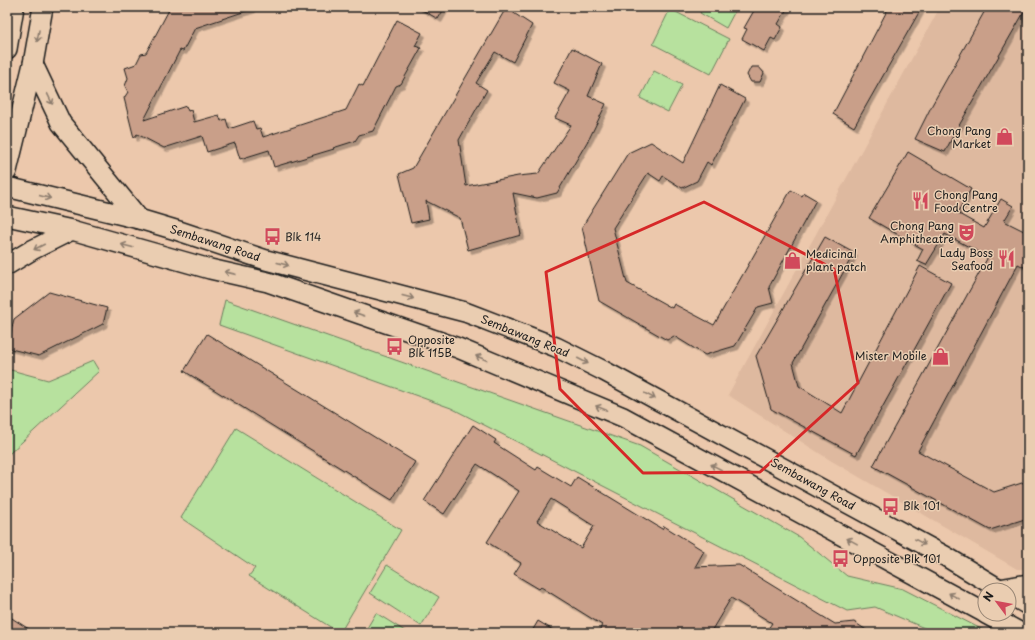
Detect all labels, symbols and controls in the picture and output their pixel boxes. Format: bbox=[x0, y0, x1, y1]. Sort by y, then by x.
one-way arrow bbox=[34, 29, 42, 42]
one-way arrow bbox=[47, 93, 54, 105]
place label: Chong Pang Market bbox=[927, 122, 992, 152]
shop icon: Chong Pang Market bbox=[994, 127, 1014, 147]
place label: Chong Pang Food Centre bbox=[934, 186, 998, 216]
restaurant icon: Chong Pang Food Centre bbox=[911, 191, 931, 211]
one-way arrow bbox=[38, 193, 51, 201]
place label: Chong Pang Amphitheatre bbox=[880, 217, 954, 247]
street label: Sembawang Road bbox=[168, 220, 263, 265]
theatre icon: Chong Pang Amphitheatre bbox=[957, 222, 977, 242]
bus stop icon: Blk 114 bbox=[262, 227, 282, 247]
place label: Blk 114 bbox=[285, 228, 321, 245]
one-way arrow bbox=[121, 241, 134, 249]
one-way arrow bbox=[33, 244, 45, 251]
place label: Lady Boss Seafood bbox=[940, 244, 993, 274]
place label: Medicinal plant patch bbox=[806, 245, 866, 275]
restaurant icon: Lady Boss Seafood bbox=[996, 249, 1016, 269]
shop icon: Medicinal plant patch bbox=[783, 250, 803, 270]
one-way arrow bbox=[276, 261, 289, 268]
one-way arrow bbox=[224, 269, 237, 277]
one-way arrow bbox=[402, 294, 415, 301]
one-way arrow bbox=[353, 309, 365, 317]
street label: Sembawang Road bbox=[478, 310, 572, 361]
place label: Opposite Blk 115B bbox=[408, 331, 455, 361]
bus stop icon: Opposite Blk 115B bbox=[385, 336, 405, 356]
shop icon: Mister Mobile bbox=[930, 346, 950, 366]
place label: Mister Mobile bbox=[855, 347, 927, 364]
one-way arrow bbox=[475, 354, 487, 361]
one-way arrow bbox=[576, 358, 588, 365]
one-way arrow bbox=[644, 393, 656, 401]
one-way arrow bbox=[595, 403, 607, 411]
street label: Sembawang Road bbox=[768, 453, 859, 514]
one-way arrow bbox=[711, 463, 723, 470]
bus stop icon: Blk 101 bbox=[880, 496, 900, 516]
place label: Blk 101 bbox=[903, 497, 940, 514]
one-way arrow bbox=[846, 536, 858, 544]
one-way arrow bbox=[913, 539, 925, 547]
bus stop icon: Opposite Blk 101 bbox=[830, 549, 850, 569]
place label: Opposite Blk 101 bbox=[853, 550, 940, 567]
north arrow bbox=[977, 582, 1017, 622]
text: N bbox=[979, 588, 998, 605]
one-way arrow bbox=[948, 592, 960, 600]

